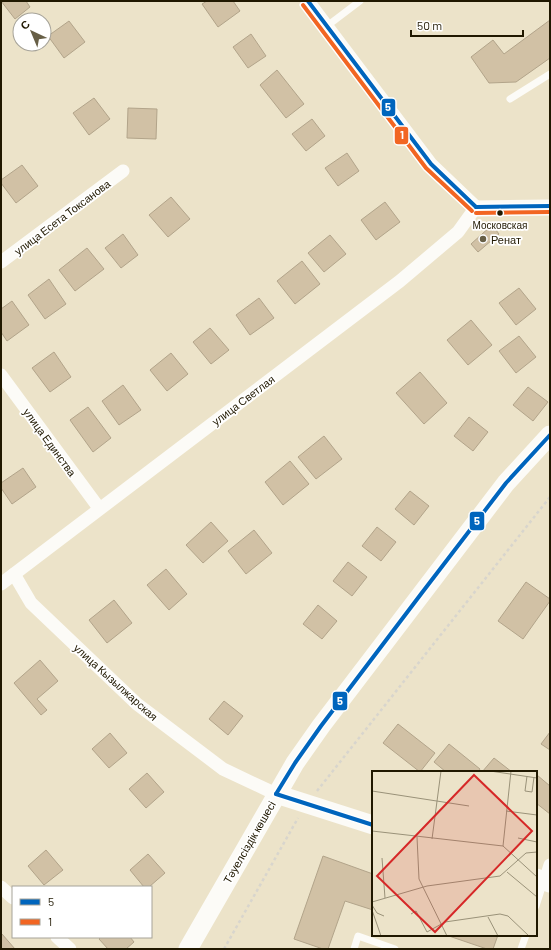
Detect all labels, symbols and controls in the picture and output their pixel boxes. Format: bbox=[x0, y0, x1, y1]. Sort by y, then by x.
north arrow bbox=[12, 12, 52, 52]
scale bar bbox=[411, 12, 523, 38]
text: С bbox=[17, 17, 32, 32]
text: 50 m bbox=[417, 18, 442, 32]
line badge: 5 bbox=[381, 98, 396, 117]
text: 5 bbox=[385, 100, 391, 113]
line badge: 1 bbox=[394, 126, 409, 145]
text: 1 bbox=[400, 128, 404, 141]
street label: улица Есета Токсанова bbox=[11, 176, 113, 257]
marker: Московская bbox=[495, 208, 505, 218]
place label: Московская bbox=[473, 219, 527, 231]
place label: Ренат bbox=[491, 233, 521, 246]
marker: Ренат bbox=[478, 234, 488, 244]
street label: улица Светлая bbox=[209, 372, 277, 428]
street label: улица Единства bbox=[21, 405, 80, 479]
line badge: 5 bbox=[469, 511, 485, 531]
text: 5 bbox=[474, 514, 480, 527]
street label: улица Кызылжарская bbox=[71, 641, 161, 723]
line badge: 5 bbox=[332, 691, 348, 711]
text: 5 bbox=[337, 694, 343, 707]
inset map bbox=[372, 771, 537, 936]
street label: Тәуелсіздік көшесі bbox=[220, 799, 278, 885]
legend bbox=[12, 886, 152, 938]
text: 5 bbox=[48, 894, 54, 908]
text: 1 bbox=[48, 914, 52, 928]

